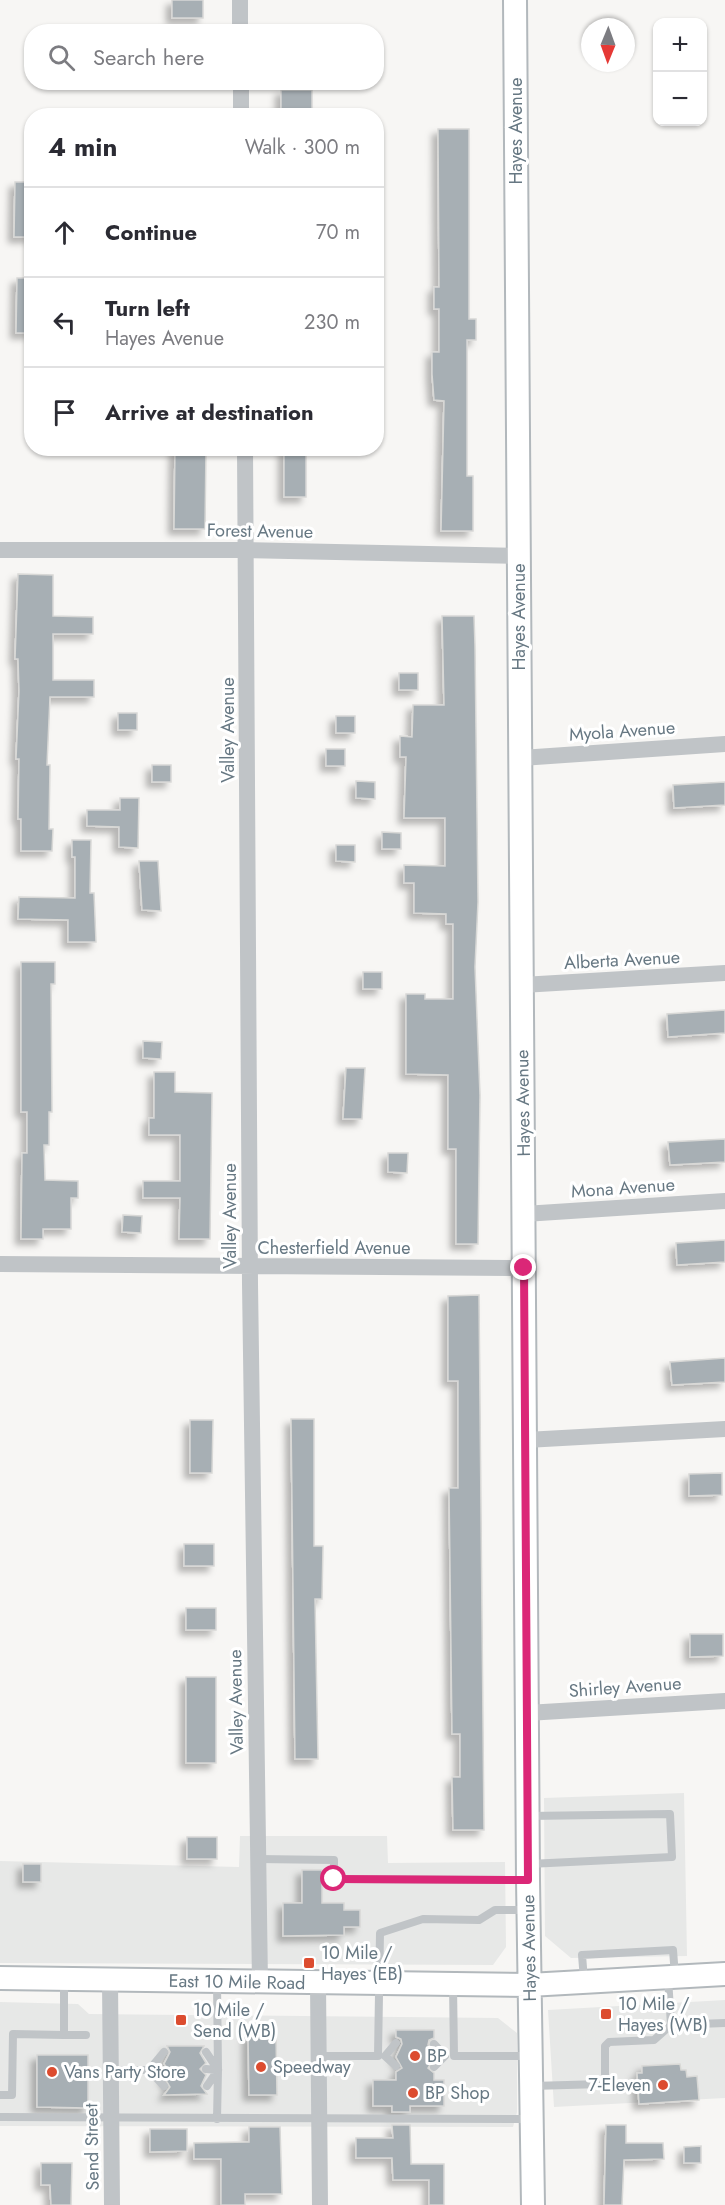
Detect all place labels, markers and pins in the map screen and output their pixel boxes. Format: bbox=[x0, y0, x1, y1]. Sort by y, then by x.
place label: 10 Mile / Hayes (EB) bbox=[321, 1940, 403, 1987]
marker: 10 Mile / Hayes (EB) bbox=[302, 1956, 316, 1970]
place label: 10 Mile / Hayes (WB) bbox=[618, 1991, 708, 2038]
place label: 10 Mile / Send (WB) bbox=[193, 1997, 276, 2044]
marker: 10 Mile / Hayes (WB) bbox=[599, 2007, 613, 2021]
marker: 10 Mile / Send (WB) bbox=[174, 2013, 188, 2027]
place label: BP bbox=[427, 2043, 447, 2069]
marker: BP bbox=[408, 2049, 422, 2063]
place label: Speedway bbox=[273, 2054, 351, 2080]
place label: Vans Party Store bbox=[64, 2059, 186, 2085]
marker: Speedway bbox=[254, 2060, 268, 2074]
marker: Vans Party Store bbox=[45, 2065, 59, 2079]
place label: 7-Eleven bbox=[588, 2072, 651, 2098]
marker: 7-Eleven bbox=[656, 2078, 670, 2092]
place label: BP Shop bbox=[425, 2080, 490, 2106]
marker: BP Shop bbox=[406, 2086, 420, 2100]

